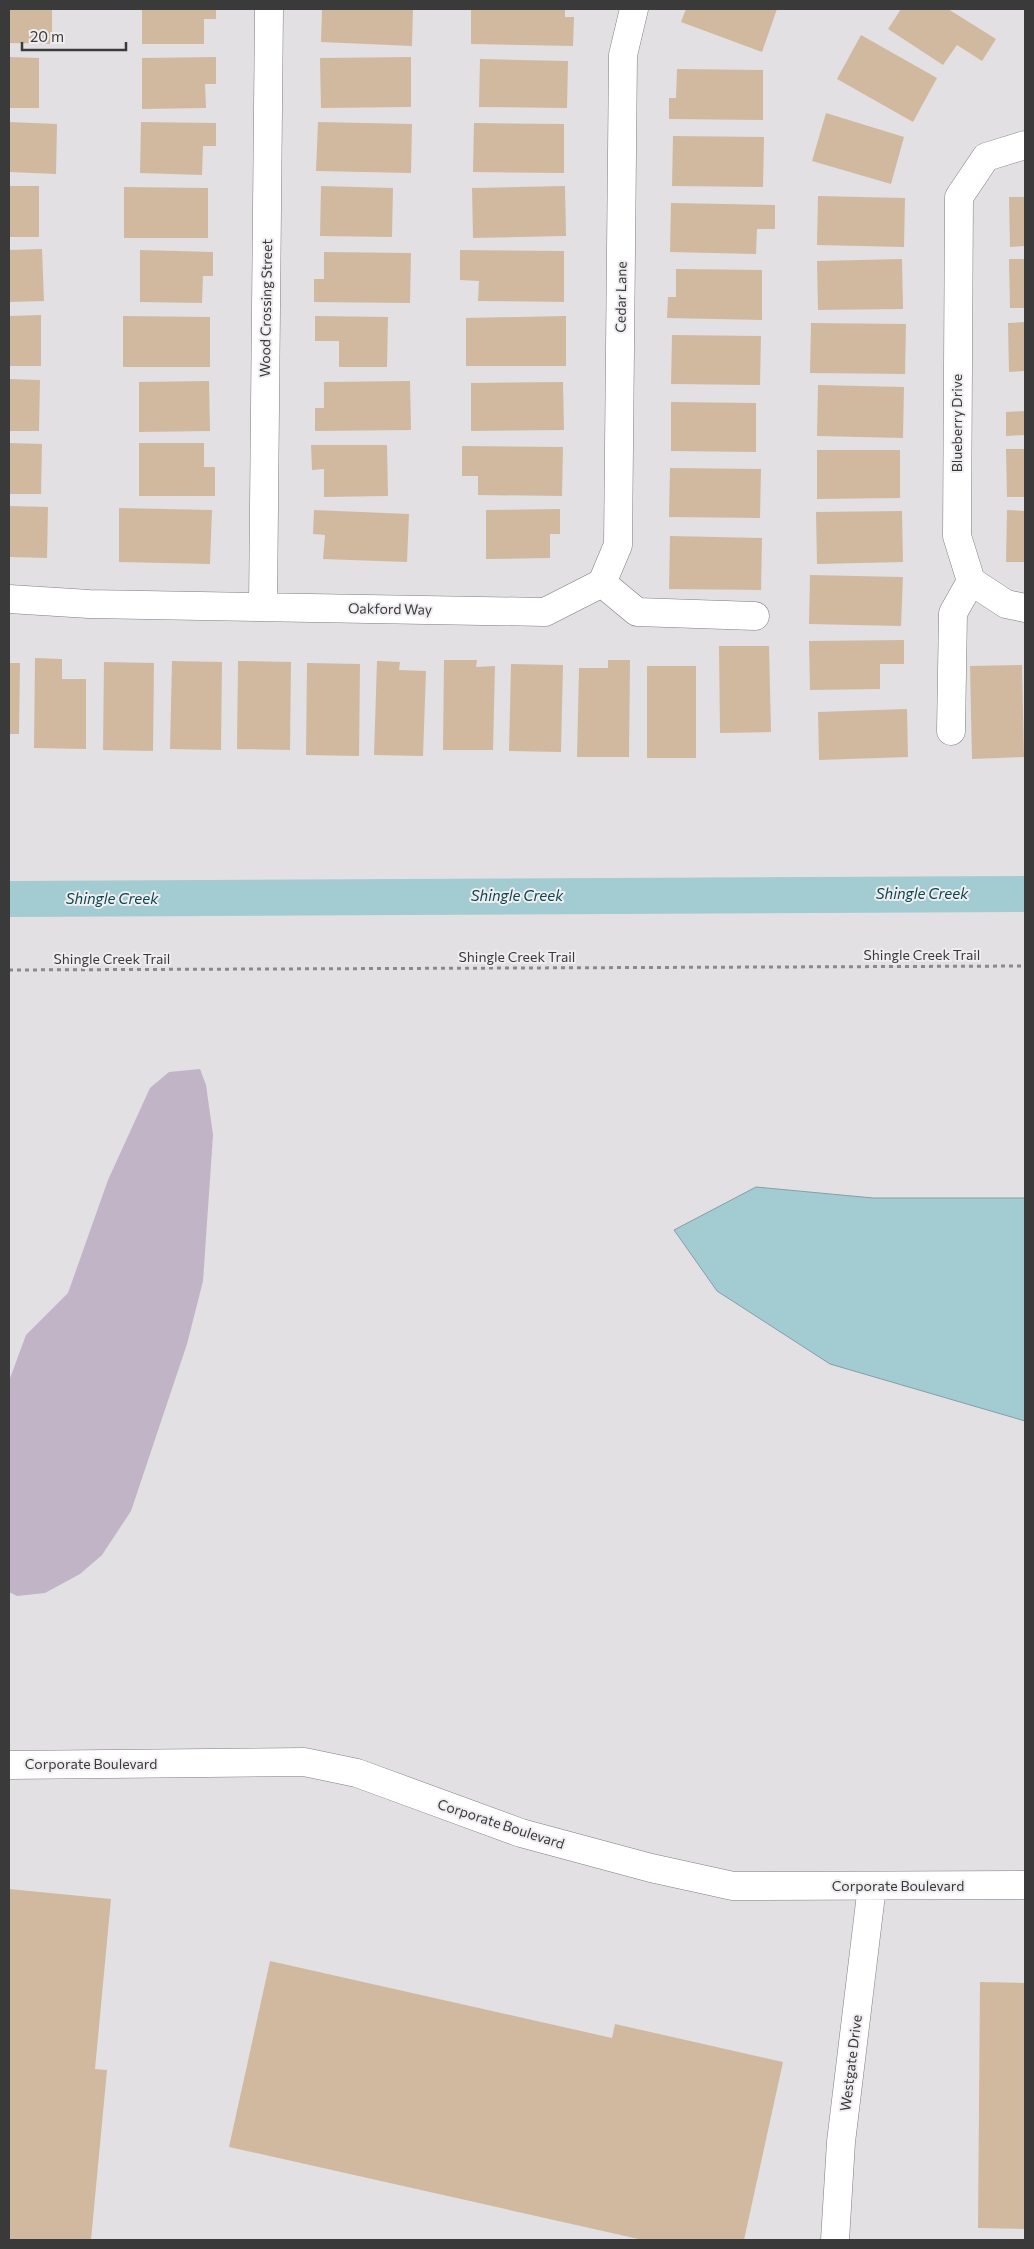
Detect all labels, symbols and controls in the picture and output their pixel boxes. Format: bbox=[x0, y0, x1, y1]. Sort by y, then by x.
scale bar bbox=[22, 20, 126, 52]
text: 20 m bbox=[30, 27, 64, 45]
street label: Wood Crossing Street bbox=[256, 239, 275, 377]
street label: Cedar Lane bbox=[611, 261, 630, 333]
street label: Blueberry Drive bbox=[948, 374, 965, 472]
street label: Oakford Way bbox=[348, 599, 432, 618]
water label: Shingle Creek bbox=[876, 884, 969, 902]
water label: Shingle Creek bbox=[471, 886, 564, 904]
water label: Shingle Creek bbox=[66, 889, 159, 907]
street label: Shingle Creek Trail bbox=[864, 946, 980, 963]
street label: Shingle Creek Trail bbox=[459, 948, 575, 965]
street label: Shingle Creek Trail bbox=[54, 950, 170, 967]
street label: Corporate Boulevard bbox=[25, 1755, 157, 1772]
street label: Corporate Boulevard bbox=[436, 1795, 567, 1852]
street label: Corporate Boulevard bbox=[832, 1877, 964, 1894]
street label: Westgate Drive bbox=[836, 2014, 865, 2112]

